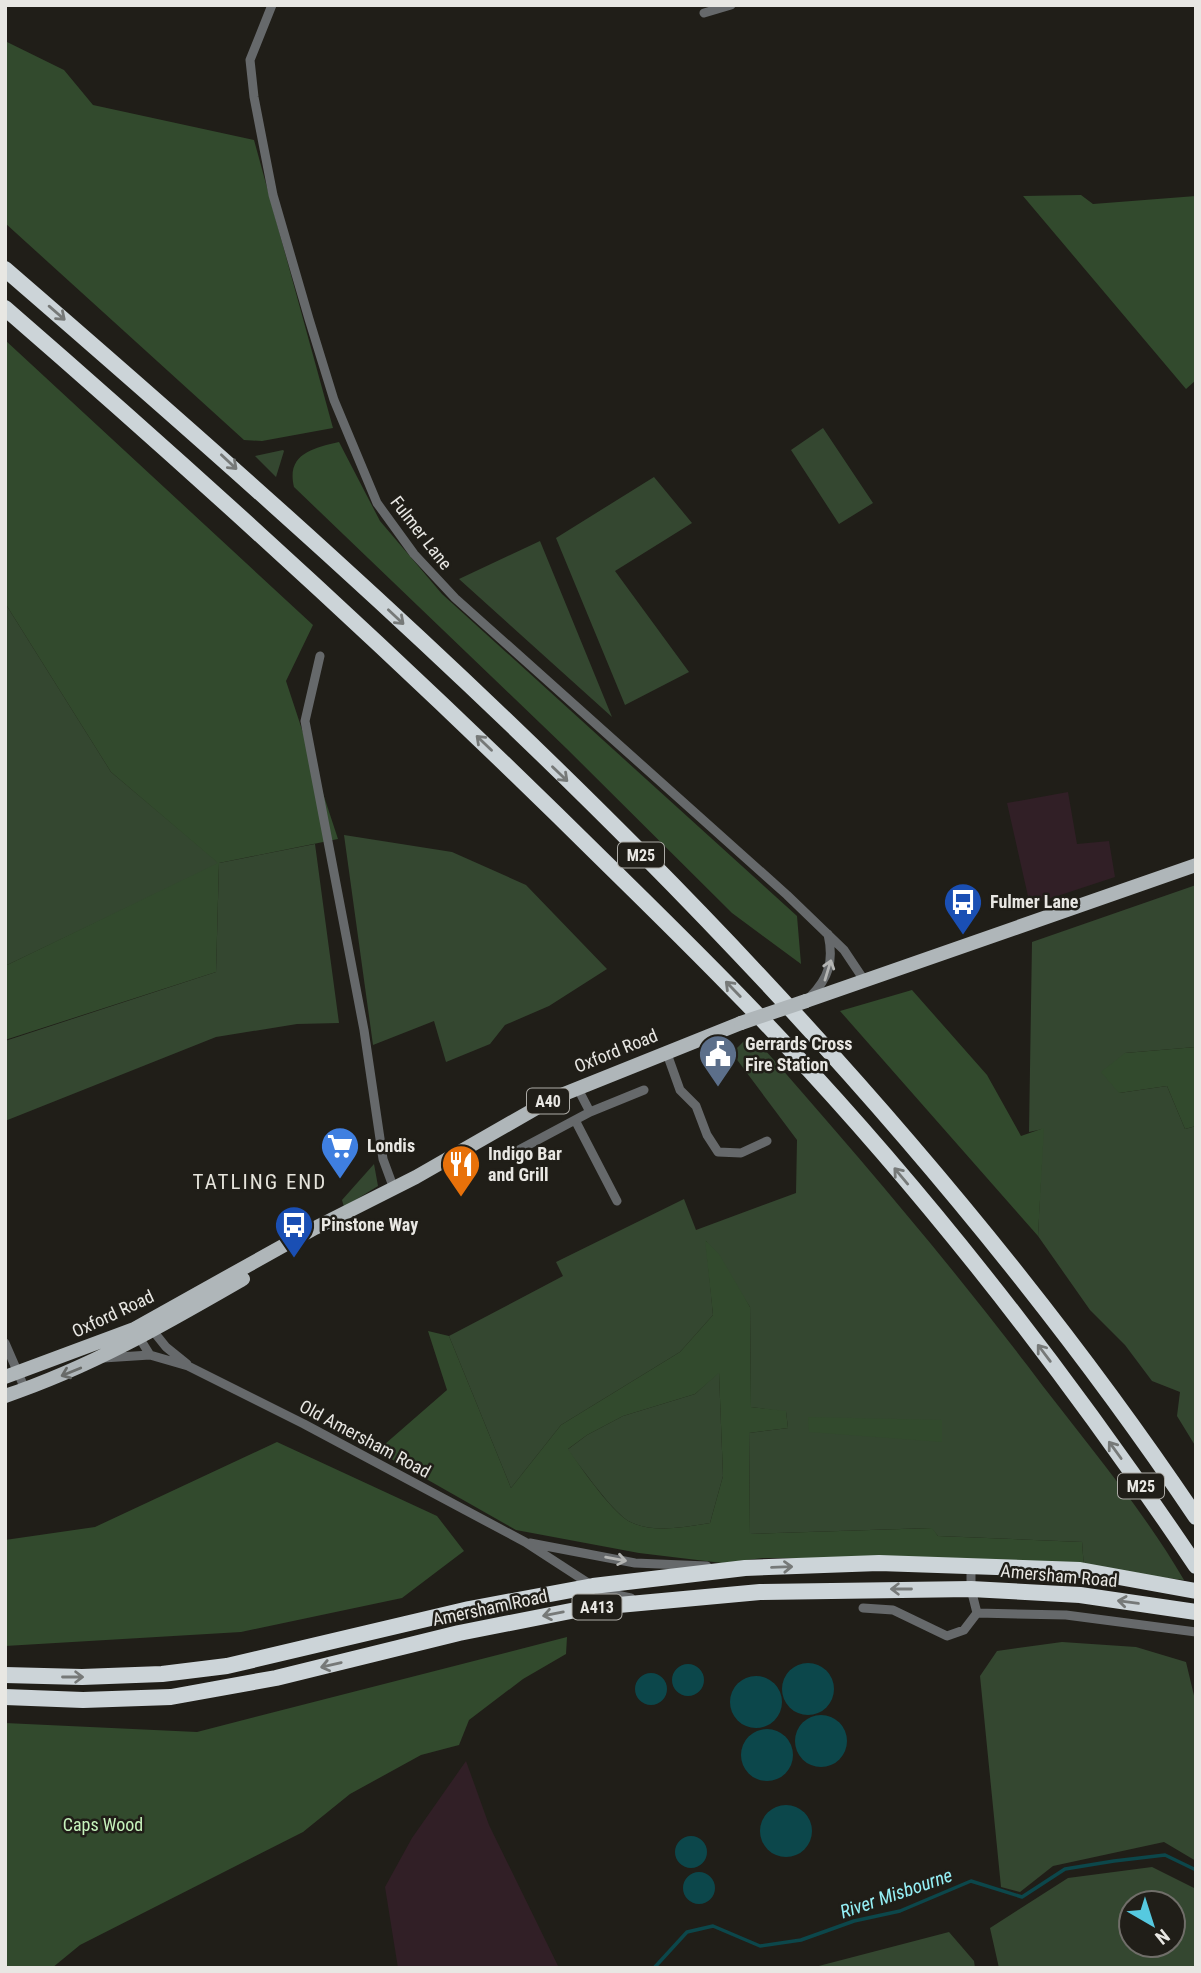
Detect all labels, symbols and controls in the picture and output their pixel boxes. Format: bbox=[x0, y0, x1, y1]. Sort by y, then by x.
one-way arrow bbox=[48, 305, 66, 321]
one-way arrow bbox=[220, 454, 237, 471]
street label: Fulmer Lane bbox=[386, 492, 457, 574]
one-way arrow bbox=[387, 609, 405, 625]
one-way arrow bbox=[476, 734, 493, 751]
one-way arrow bbox=[552, 765, 569, 782]
road number: M25 bbox=[618, 842, 664, 868]
bus stop icon: Fulmer Lane bbox=[942, 881, 984, 936]
place label: Fulmer Lane bbox=[990, 891, 1079, 912]
one-way arrow bbox=[822, 960, 835, 982]
one-way arrow bbox=[724, 981, 741, 998]
street label: Oxford Road bbox=[571, 1024, 661, 1077]
public building icon: Gerrards Cross Fire Station bbox=[697, 1033, 739, 1088]
place label: Gerrards Cross Fire Station bbox=[745, 1033, 853, 1075]
road number: A40 bbox=[527, 1088, 569, 1114]
supermarket icon: Londis bbox=[319, 1125, 361, 1180]
place label: Londis bbox=[367, 1135, 415, 1156]
restaurant icon: Indigo Bar and Grill bbox=[440, 1143, 482, 1198]
place label: Indigo Bar and Grill bbox=[488, 1143, 562, 1185]
one-way arrow bbox=[893, 1168, 909, 1186]
district label: TATLING END bbox=[193, 1170, 327, 1194]
bus stop icon: Pinstone Way bbox=[273, 1204, 315, 1259]
place label: Pinstone Way bbox=[321, 1214, 418, 1235]
street label: Oxford Road bbox=[68, 1285, 157, 1342]
one-way arrow bbox=[1036, 1345, 1051, 1363]
one-way arrow bbox=[60, 1367, 82, 1380]
street label: Old Amersham Road bbox=[296, 1395, 434, 1482]
one-way arrow bbox=[1108, 1441, 1122, 1460]
road number: M25 bbox=[1118, 1474, 1164, 1498]
one-way arrow bbox=[605, 1553, 627, 1567]
one-way arrow bbox=[771, 1560, 794, 1574]
street label: Amersham Road bbox=[1000, 1560, 1118, 1591]
one-way arrow bbox=[890, 1582, 913, 1595]
street label: Amersham Road bbox=[430, 1585, 549, 1630]
road number: A413 bbox=[572, 1595, 622, 1620]
one-way arrow bbox=[1117, 1595, 1140, 1608]
one-way arrow bbox=[542, 1608, 565, 1622]
one-way arrow bbox=[320, 1659, 343, 1672]
one-way arrow bbox=[62, 1670, 85, 1684]
park label: Caps Wood bbox=[63, 1814, 143, 1835]
water label: River Misbourne bbox=[837, 1863, 955, 1923]
north arrow bbox=[1117, 1889, 1187, 1959]
text: N bbox=[1151, 1924, 1174, 1949]

